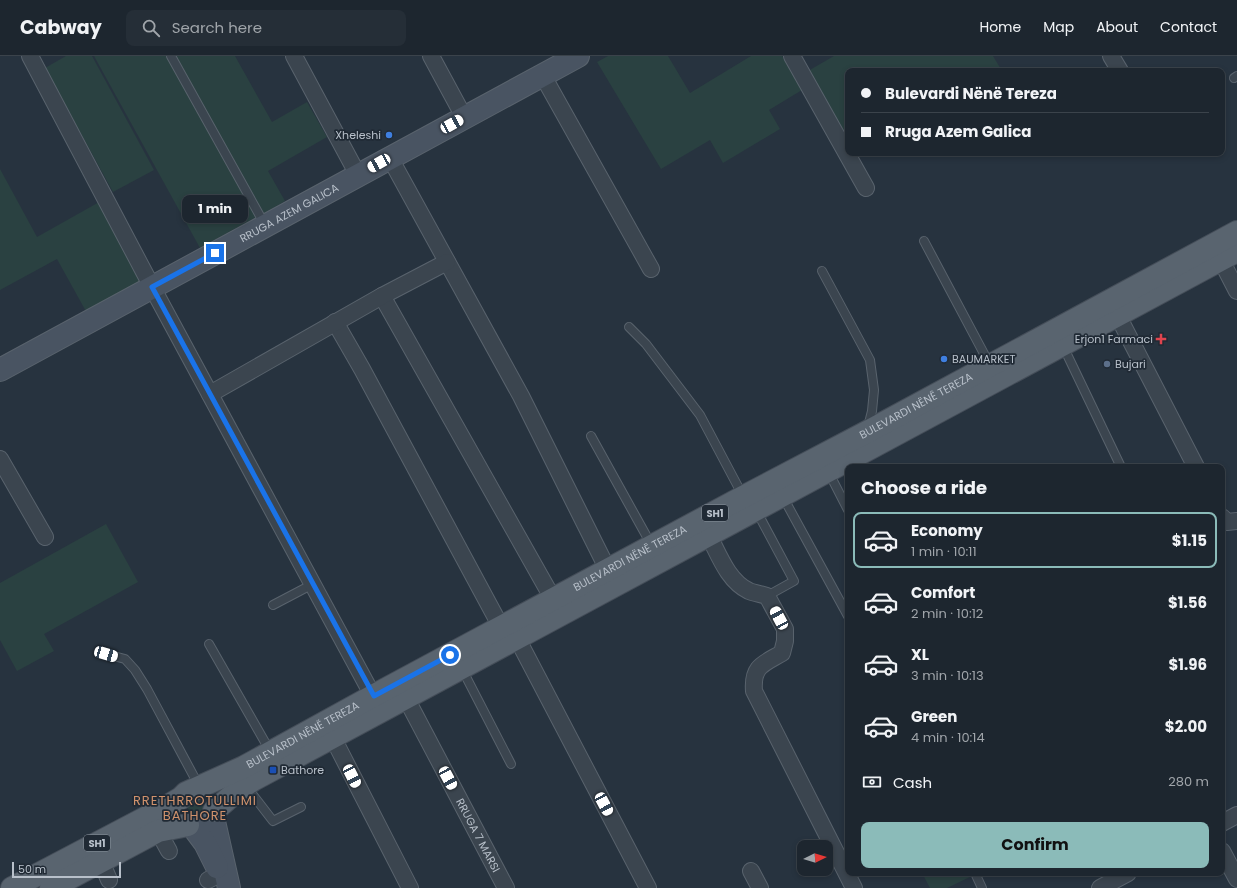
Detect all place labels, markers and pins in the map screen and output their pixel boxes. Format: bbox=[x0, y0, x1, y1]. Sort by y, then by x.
place label: Xheleshi bbox=[335, 127, 381, 143]
marker: Xheleshi bbox=[384, 130, 394, 140]
place label: Erjon1 Farmaci bbox=[1075, 331, 1153, 347]
marker: Erjon1 Farmaci bbox=[1156, 334, 1166, 344]
place label: BAUMARKET bbox=[952, 351, 1015, 367]
marker: BAUMARKET bbox=[939, 354, 949, 364]
place label: Bujari bbox=[1115, 356, 1146, 372]
marker: Bujari bbox=[1102, 359, 1112, 369]
place label: Bathore bbox=[281, 762, 324, 778]
marker: Bathore bbox=[268, 765, 278, 775]

